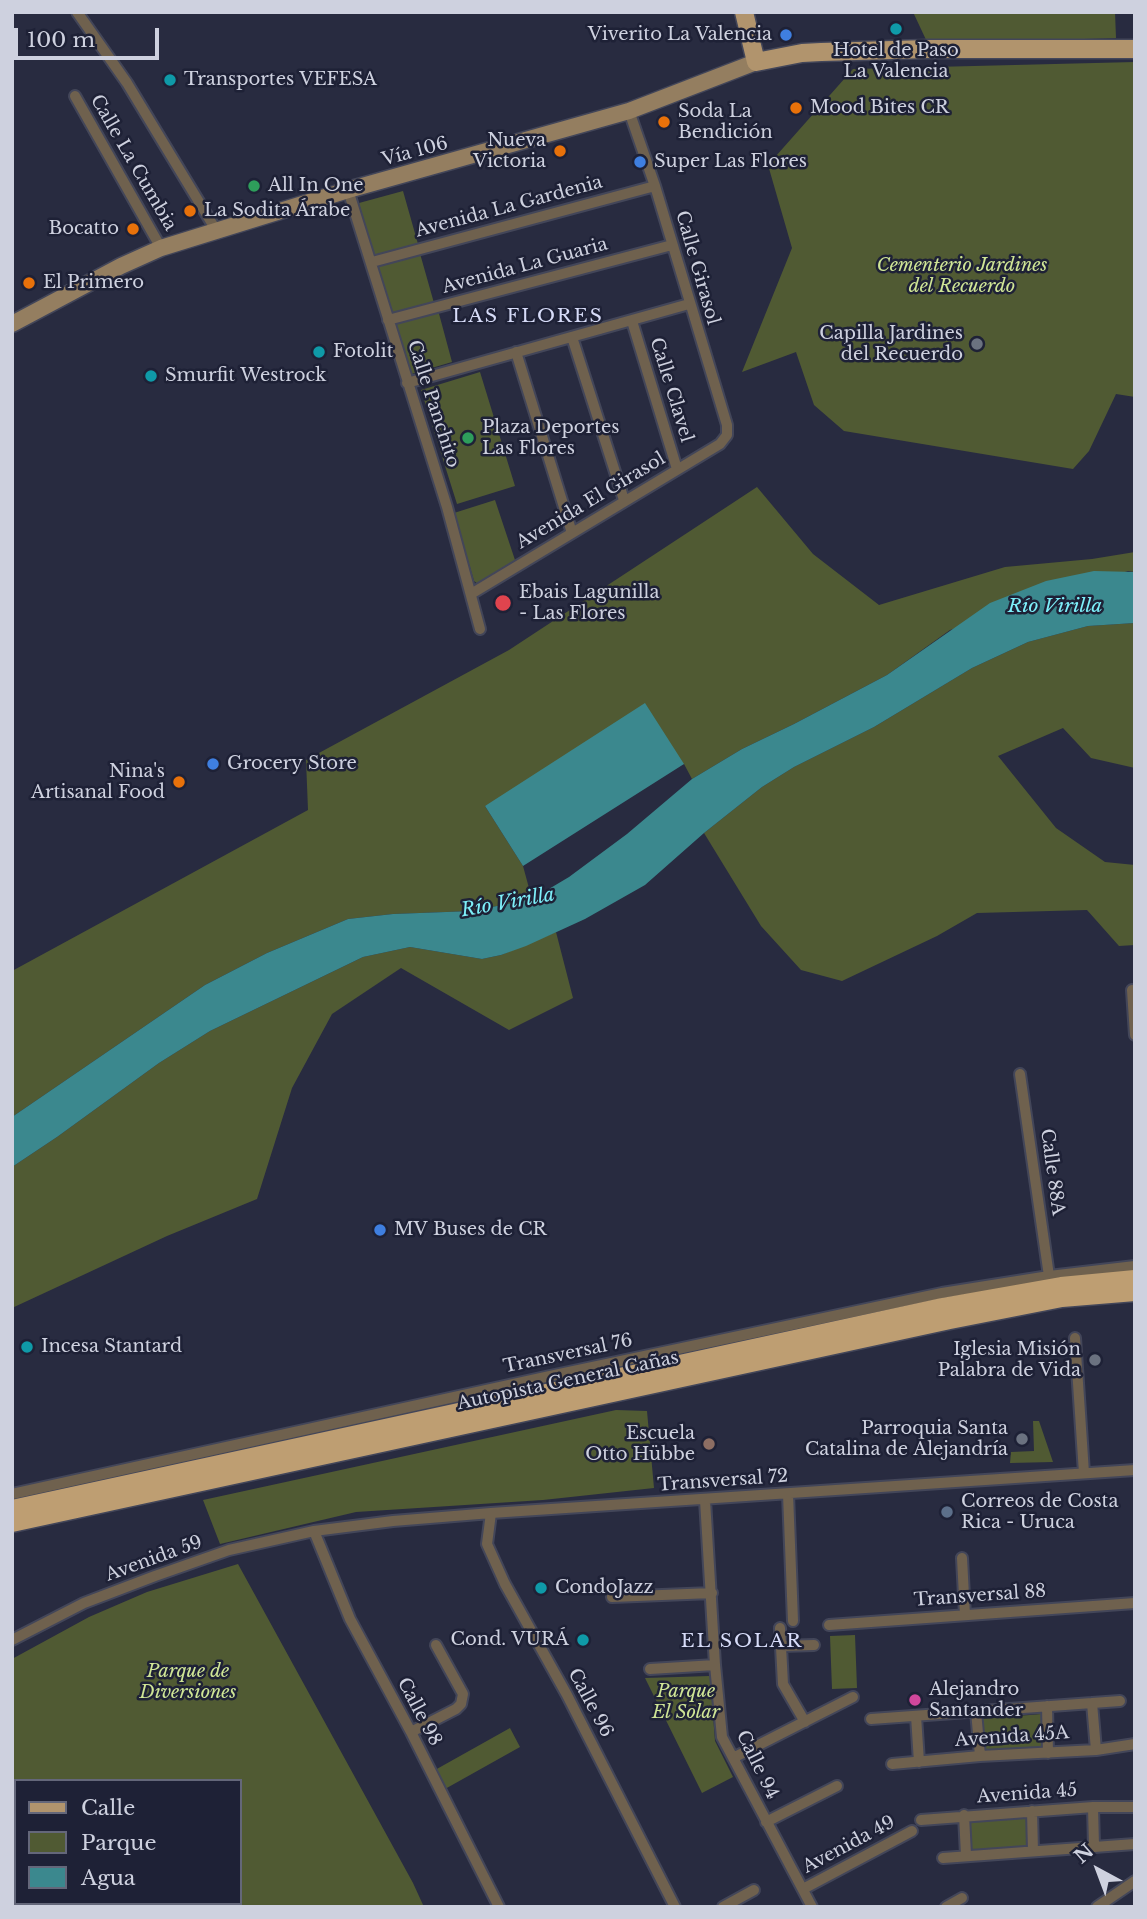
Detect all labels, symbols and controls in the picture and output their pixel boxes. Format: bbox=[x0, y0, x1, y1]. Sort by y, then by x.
scale bar bbox=[18, 14, 163, 58]
marker: Hotel de Paso La Valencia bbox=[888, 21, 904, 37]
place label: Viverito La Valencia bbox=[588, 24, 772, 46]
text: 100 m bbox=[27, 27, 95, 53]
marker: Viverito La Valencia bbox=[778, 27, 794, 43]
place label: Hotel de Paso La Valencia bbox=[833, 40, 959, 82]
place label: Transportes VEFESA bbox=[184, 69, 377, 91]
marker: Transportes VEFESA bbox=[162, 72, 178, 88]
street label: Calle La Cumbia bbox=[85, 91, 181, 235]
place label: Mood Bites CR bbox=[810, 97, 949, 119]
marker: Mood Bites CR bbox=[788, 100, 804, 116]
place label: Soda La Bendición bbox=[678, 101, 773, 144]
marker: Soda La Bendición bbox=[656, 114, 672, 130]
place label: Nueva Victoria bbox=[473, 130, 546, 172]
street label: Vía 106 bbox=[380, 133, 450, 171]
marker: Nueva Victoria bbox=[552, 143, 568, 159]
place label: Super Las Flores bbox=[654, 151, 807, 173]
marker: Super Las Flores bbox=[632, 154, 648, 170]
street label: Avenida La Gardenia bbox=[413, 172, 605, 242]
place label: All In One bbox=[268, 175, 364, 197]
marker: All In One bbox=[246, 178, 262, 194]
place label: La Sodita Árabe bbox=[204, 200, 350, 222]
marker: La Sodita Árabe bbox=[182, 203, 198, 219]
street label: Calle Girasol bbox=[670, 208, 724, 328]
place label: Bocatto bbox=[48, 218, 119, 240]
marker: Bocatto bbox=[125, 221, 141, 237]
street label: Avenida La Guaria bbox=[440, 234, 610, 298]
park label: Cementerio Jardines del Recuerdo bbox=[877, 255, 1047, 298]
place label: El Primero bbox=[43, 272, 144, 294]
marker: El Primero bbox=[21, 275, 37, 291]
district label: LAS FLORES bbox=[454, 306, 602, 328]
place label: Capilla Jardines del Recuerdo bbox=[819, 323, 963, 366]
street label: Calle Clavel bbox=[645, 335, 697, 445]
marker: Capilla Jardines del Recuerdo bbox=[969, 336, 985, 352]
street label: Calle Panchito bbox=[402, 337, 464, 471]
place label: Fotolit bbox=[333, 341, 393, 363]
marker: Fotolit bbox=[311, 344, 327, 360]
place label: Smurfit Westrock bbox=[165, 365, 326, 387]
marker: Smurfit Westrock bbox=[143, 368, 159, 384]
place label: Plaza Deportes Las Flores bbox=[482, 417, 619, 460]
marker: Plaza Deportes Las Flores bbox=[460, 430, 476, 446]
street label: Avenida El Girasol bbox=[513, 448, 669, 554]
place label: Ebais Lagunilla - Las Flores bbox=[519, 582, 659, 624]
marker: Ebais Lagunilla - Las Flores bbox=[493, 593, 513, 613]
water label: Río Virilla bbox=[1008, 596, 1102, 618]
place label: Grocery Store bbox=[227, 753, 357, 775]
marker: Grocery Store bbox=[205, 756, 221, 772]
place label: Nina's Artisanal Food bbox=[31, 761, 165, 804]
marker: Nina's Artisanal Food bbox=[171, 774, 187, 790]
water label: Río Virilla bbox=[459, 884, 557, 922]
street label: Calle 88A bbox=[1035, 1127, 1069, 1217]
place label: MV Buses de CR bbox=[394, 1219, 547, 1241]
marker: MV Buses de CR bbox=[372, 1222, 388, 1238]
street label: Transversal 76 bbox=[502, 1330, 634, 1378]
place label: Incesa Stantard bbox=[41, 1336, 182, 1358]
marker: Incesa Stantard bbox=[19, 1339, 35, 1355]
place label: Iglesia Misión Palabra de Vida bbox=[938, 1339, 1081, 1382]
street label: Autopista General Cañas bbox=[455, 1347, 681, 1415]
marker: Iglesia Misión Palabra de Vida bbox=[1087, 1352, 1103, 1368]
place label: Parroquia Santa Catalina de Alejandría bbox=[805, 1418, 1008, 1460]
place label: Escuela Otto Hübbe bbox=[585, 1423, 695, 1466]
marker: Parroquia Santa Catalina de Alejandría bbox=[1014, 1431, 1030, 1447]
marker: Escuela Otto Hübbe bbox=[701, 1436, 717, 1452]
street label: Transversal 72 bbox=[657, 1466, 789, 1496]
place label: Correos de Costa Rica - Uruca bbox=[961, 1491, 1118, 1534]
marker: Correos de Costa Rica - Uruca bbox=[939, 1504, 955, 1520]
street label: Avenida 59 bbox=[103, 1532, 205, 1586]
place label: CondoJazz bbox=[555, 1577, 654, 1599]
marker: CondoJazz bbox=[533, 1580, 549, 1596]
street label: Transversal 88 bbox=[913, 1581, 1047, 1611]
place label: Cond. VURÁ bbox=[451, 1629, 569, 1651]
district label: EL SOLAR bbox=[682, 1631, 802, 1653]
marker: Cond. VURÁ bbox=[575, 1632, 591, 1648]
park label: Parque de Diversiones bbox=[140, 1661, 236, 1704]
street label: Calle 96 bbox=[563, 1665, 617, 1741]
street label: Calle 98 bbox=[392, 1674, 446, 1750]
place label: Alejandro Santander bbox=[929, 1679, 1023, 1722]
park label: Parque El Solar bbox=[652, 1681, 720, 1724]
marker: Alejandro Santander bbox=[907, 1692, 923, 1708]
street label: Avenida 45A bbox=[954, 1722, 1070, 1752]
street label: Calle 94 bbox=[731, 1727, 783, 1803]
legend bbox=[14, 1779, 242, 1905]
street label: Avenida 45 bbox=[976, 1780, 1078, 1808]
text: Calle bbox=[81, 1795, 135, 1821]
street label: Avenida 49 bbox=[799, 1812, 899, 1878]
text: Parque bbox=[81, 1830, 156, 1856]
north arrow bbox=[1063, 1835, 1133, 1905]
text: N bbox=[1070, 1839, 1098, 1868]
text: Agua bbox=[81, 1865, 136, 1891]

